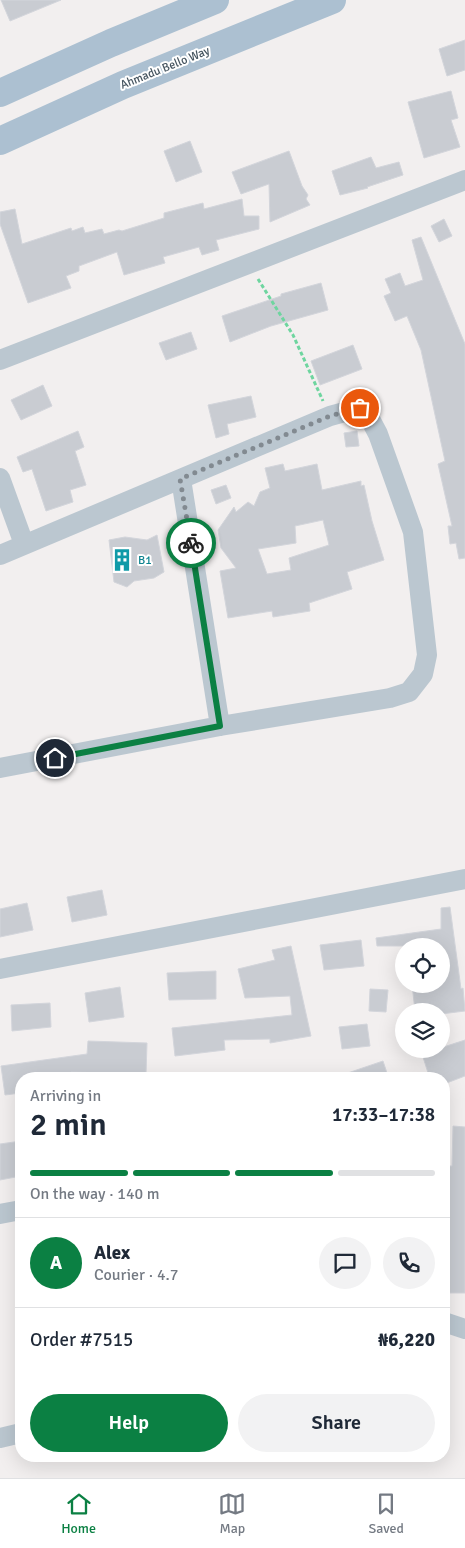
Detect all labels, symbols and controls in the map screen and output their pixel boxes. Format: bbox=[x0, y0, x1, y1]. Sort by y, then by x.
street label: Ahmadu Bello Way bbox=[118, 43, 212, 93]
pin bbox=[339, 387, 381, 429]
icon: bag bbox=[346, 394, 374, 422]
courier bbox=[166, 518, 216, 568]
icon: bike bbox=[177, 529, 205, 557]
building icon: B1 bbox=[109, 547, 135, 573]
place label: B1 bbox=[138, 553, 152, 568]
pin bbox=[34, 737, 76, 779]
icon: home bbox=[41, 744, 69, 772]
map controls bbox=[395, 938, 450, 1058]
button: locate bbox=[395, 938, 450, 993]
button: layers bbox=[395, 1003, 450, 1058]
text: Arriving in bbox=[30, 1086, 101, 1106]
text: 17:33–17:38 bbox=[332, 1103, 435, 1127]
text: 2 min bbox=[30, 1105, 107, 1144]
text: On the way · 140 m bbox=[30, 1184, 160, 1204]
button: chat bbox=[319, 1237, 371, 1289]
button: phone bbox=[383, 1237, 435, 1289]
text: Alex bbox=[94, 1241, 130, 1265]
text: A bbox=[50, 1251, 62, 1275]
text: Courier · 4.7 bbox=[94, 1265, 178, 1285]
text: Order #7515 bbox=[30, 1328, 133, 1352]
text: ₦6,220 bbox=[378, 1328, 435, 1352]
button: Help bbox=[30, 1394, 228, 1452]
button: Share bbox=[238, 1394, 435, 1452]
tab: Home bbox=[61, 1490, 96, 1537]
tab: Map bbox=[218, 1490, 246, 1537]
tab: Saved bbox=[369, 1490, 404, 1537]

